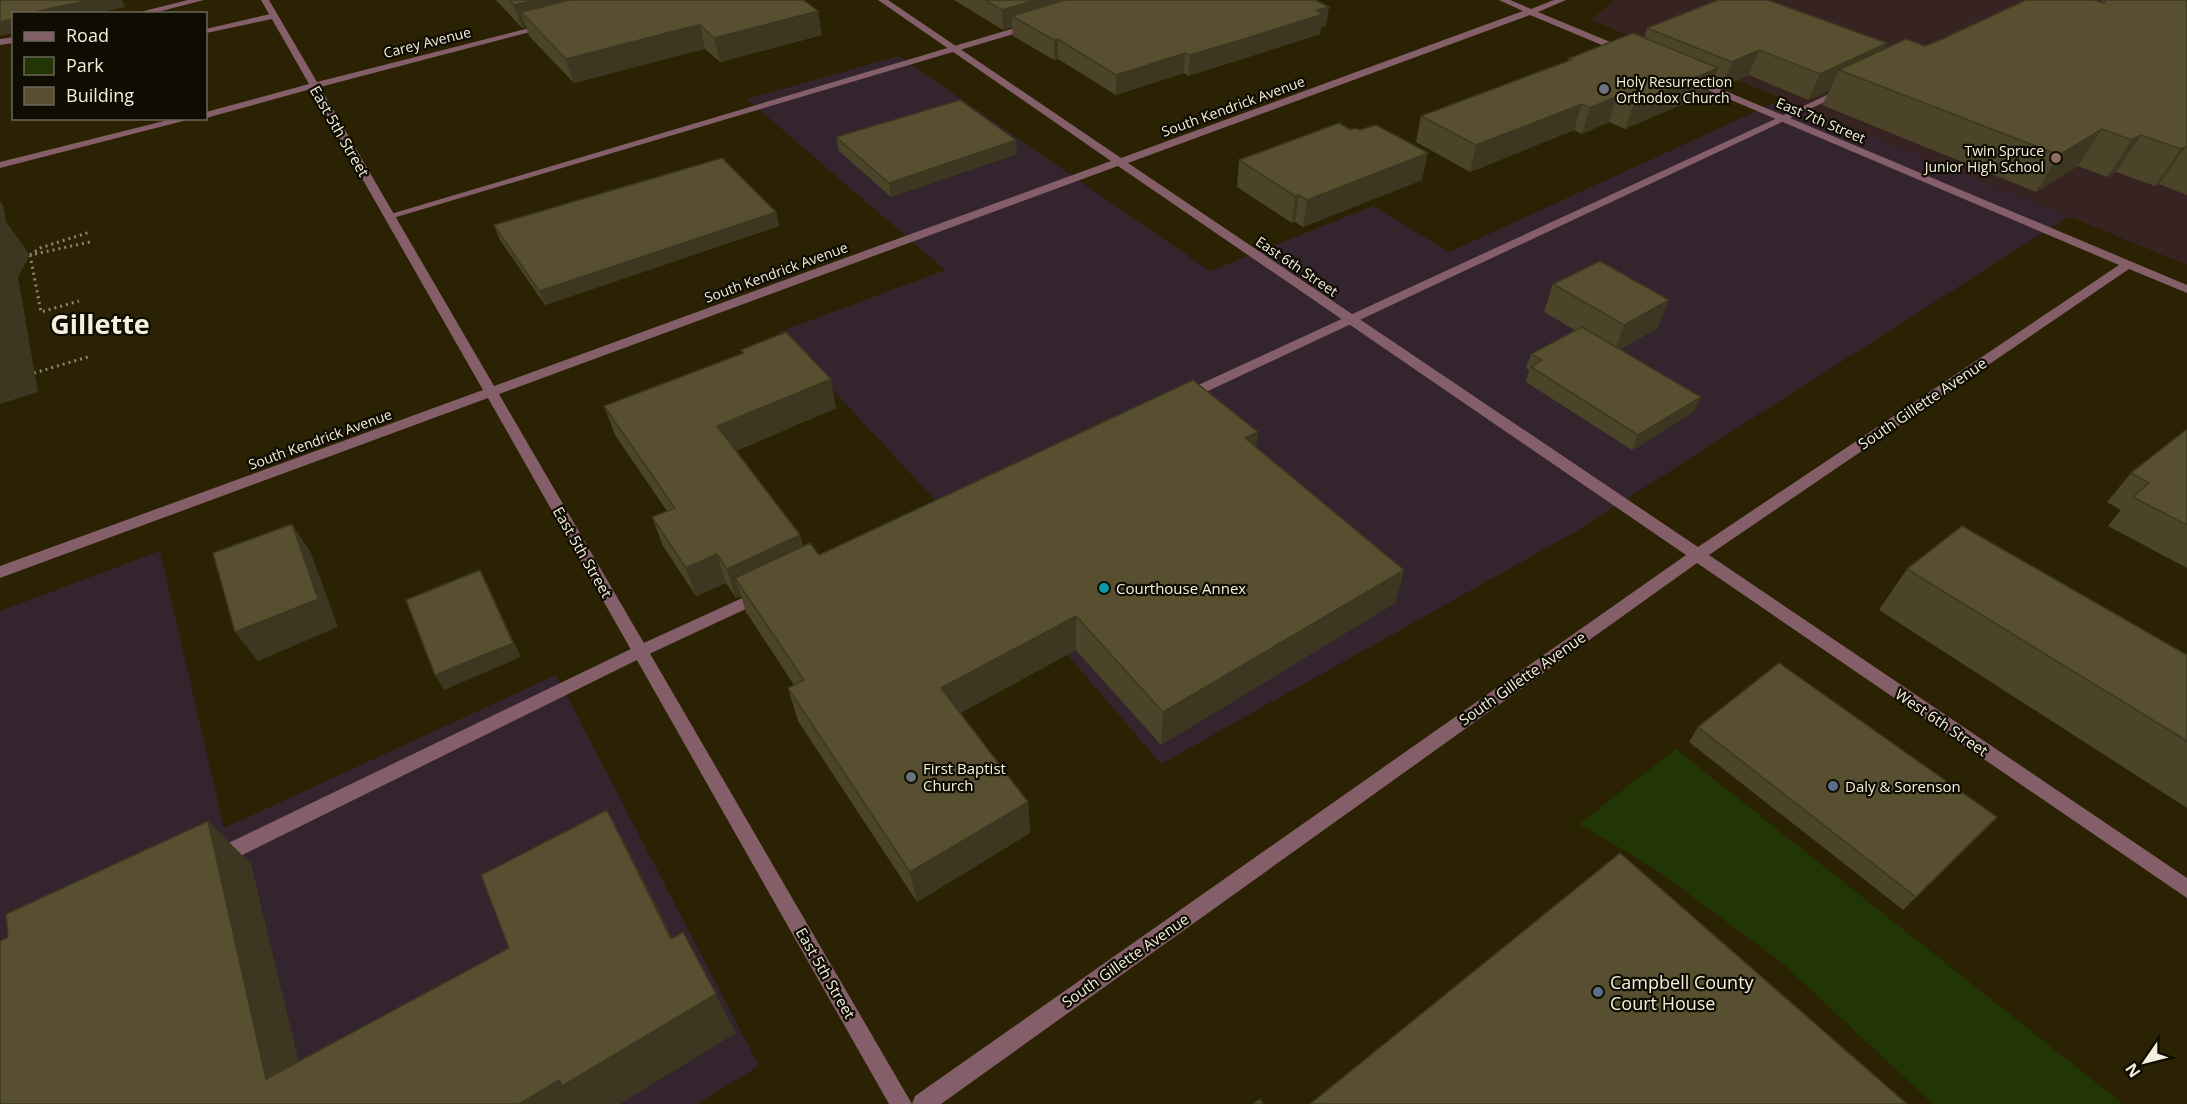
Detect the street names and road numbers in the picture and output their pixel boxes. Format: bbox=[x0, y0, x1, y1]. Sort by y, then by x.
street label: Carey Avenue bbox=[381, 22, 473, 62]
street label: South Kendrick Avenue bbox=[1159, 71, 1307, 141]
street label: East 5th Street bbox=[306, 82, 374, 180]
street label: East 7th Street bbox=[1773, 93, 1869, 147]
street label: East 6th Street bbox=[1252, 232, 1342, 300]
street label: South Kendrick Avenue bbox=[702, 237, 850, 307]
street label: South Gillette Avenue bbox=[1854, 353, 1990, 453]
street label: South Kendrick Avenue bbox=[246, 404, 394, 474]
street label: East 5th Street bbox=[549, 503, 617, 601]
street label: South Gillette Avenue bbox=[1454, 627, 1590, 729]
street label: West 6th Street bbox=[1892, 684, 1992, 760]
street label: South Gillette Avenue bbox=[1057, 909, 1193, 1011]
street label: East 5th Street bbox=[792, 924, 860, 1022]

